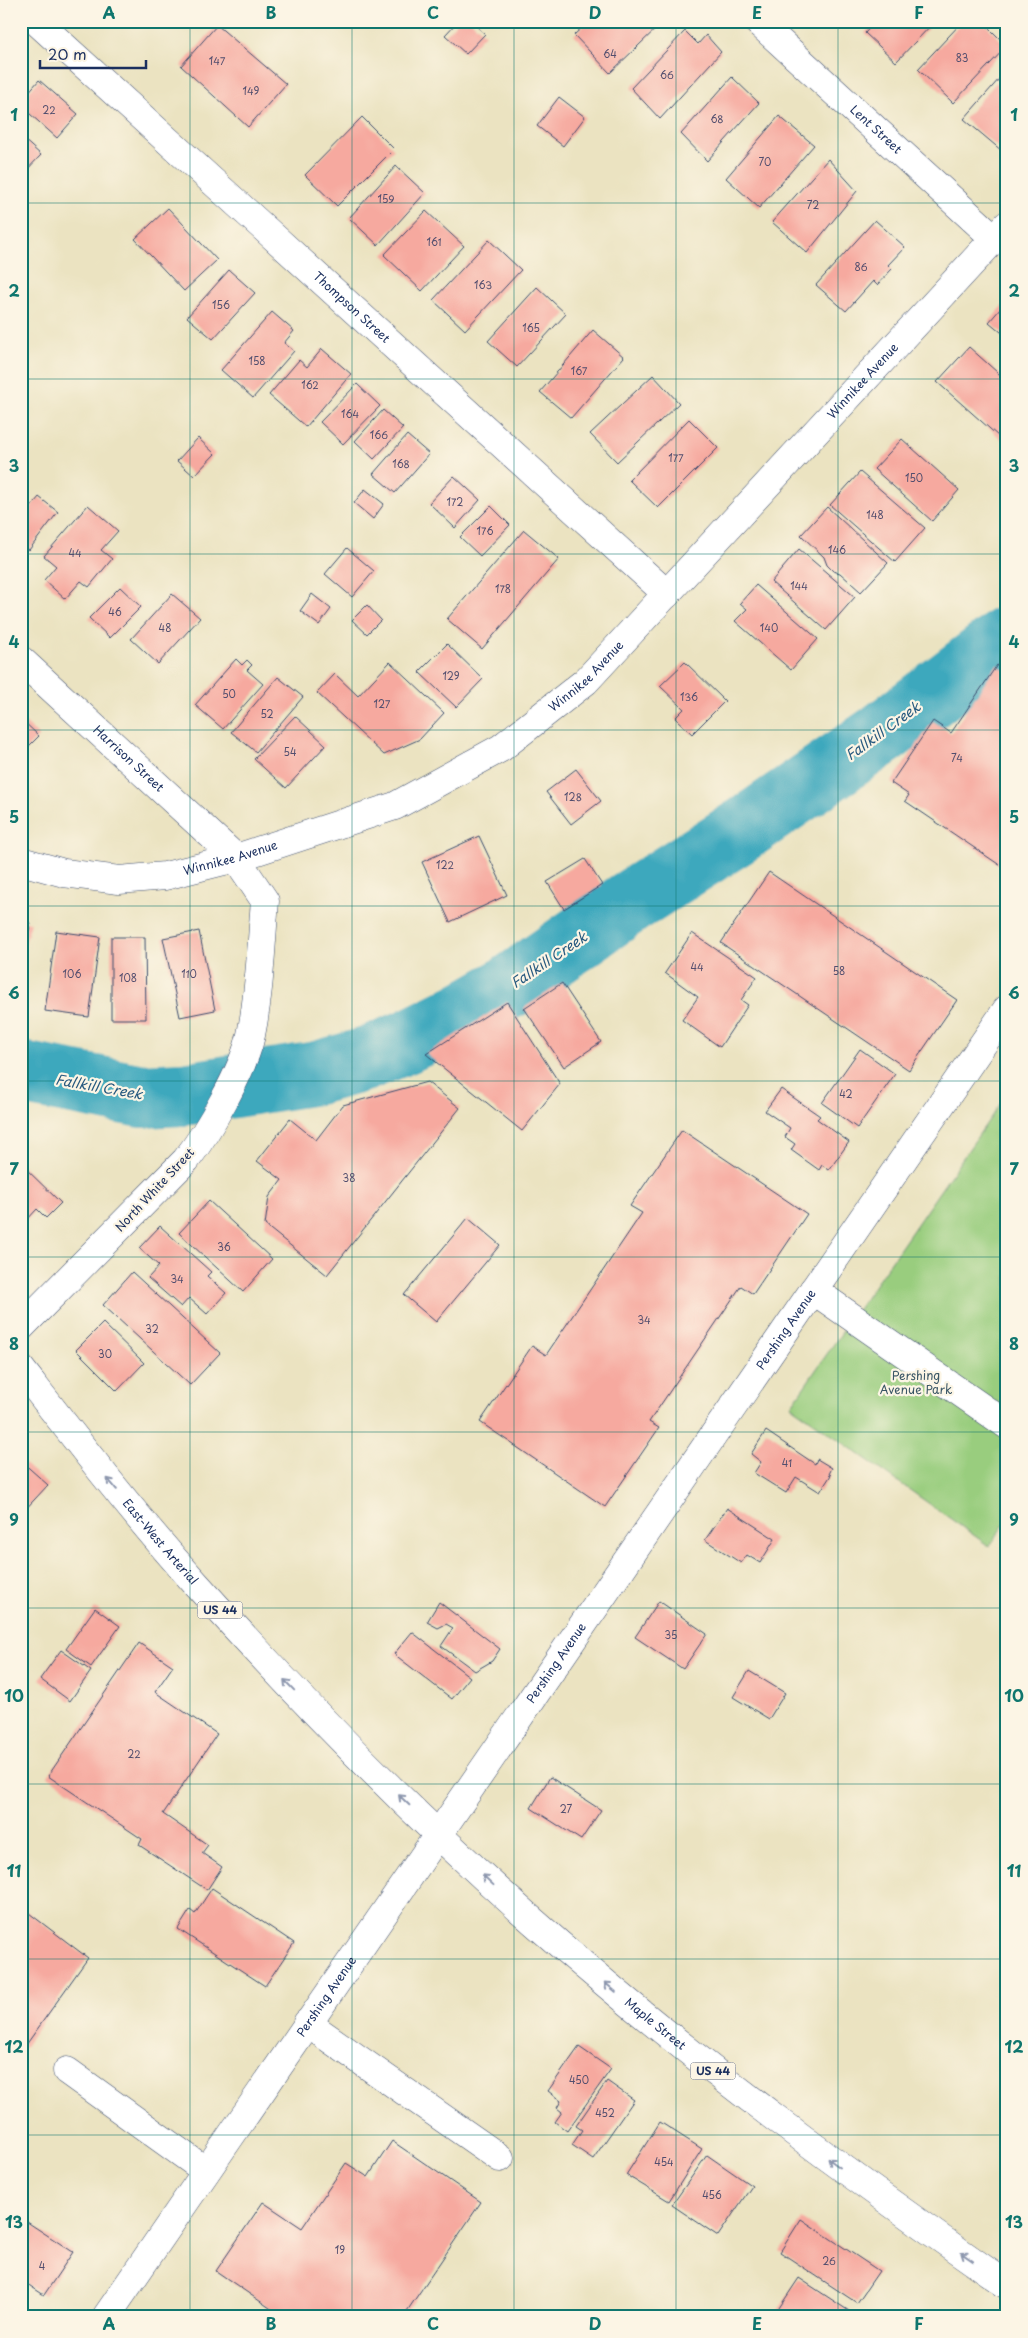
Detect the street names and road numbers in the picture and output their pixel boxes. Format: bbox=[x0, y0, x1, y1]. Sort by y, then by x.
street label: Lent Street bbox=[847, 101, 906, 157]
street label: Thompson Street bbox=[310, 267, 395, 347]
street label: Winnikee Avenue bbox=[822, 338, 902, 422]
street label: Winnikee Avenue bbox=[544, 636, 627, 716]
street label: Harrison Street bbox=[90, 721, 169, 796]
street label: Winnikee Avenue bbox=[181, 835, 280, 879]
street label: North White Street bbox=[111, 1143, 198, 1235]
street label: Pershing Avenue bbox=[751, 1285, 820, 1373]
street label: East-West Arterial bbox=[119, 1494, 203, 1588]
road number: US 44 bbox=[198, 1602, 242, 1618]
street label: Pershing Avenue bbox=[521, 1618, 590, 1706]
street label: Pershing Avenue bbox=[292, 1952, 360, 2040]
street label: Maple Street bbox=[621, 1993, 690, 2054]
road number: US 44 bbox=[690, 2062, 736, 2080]

